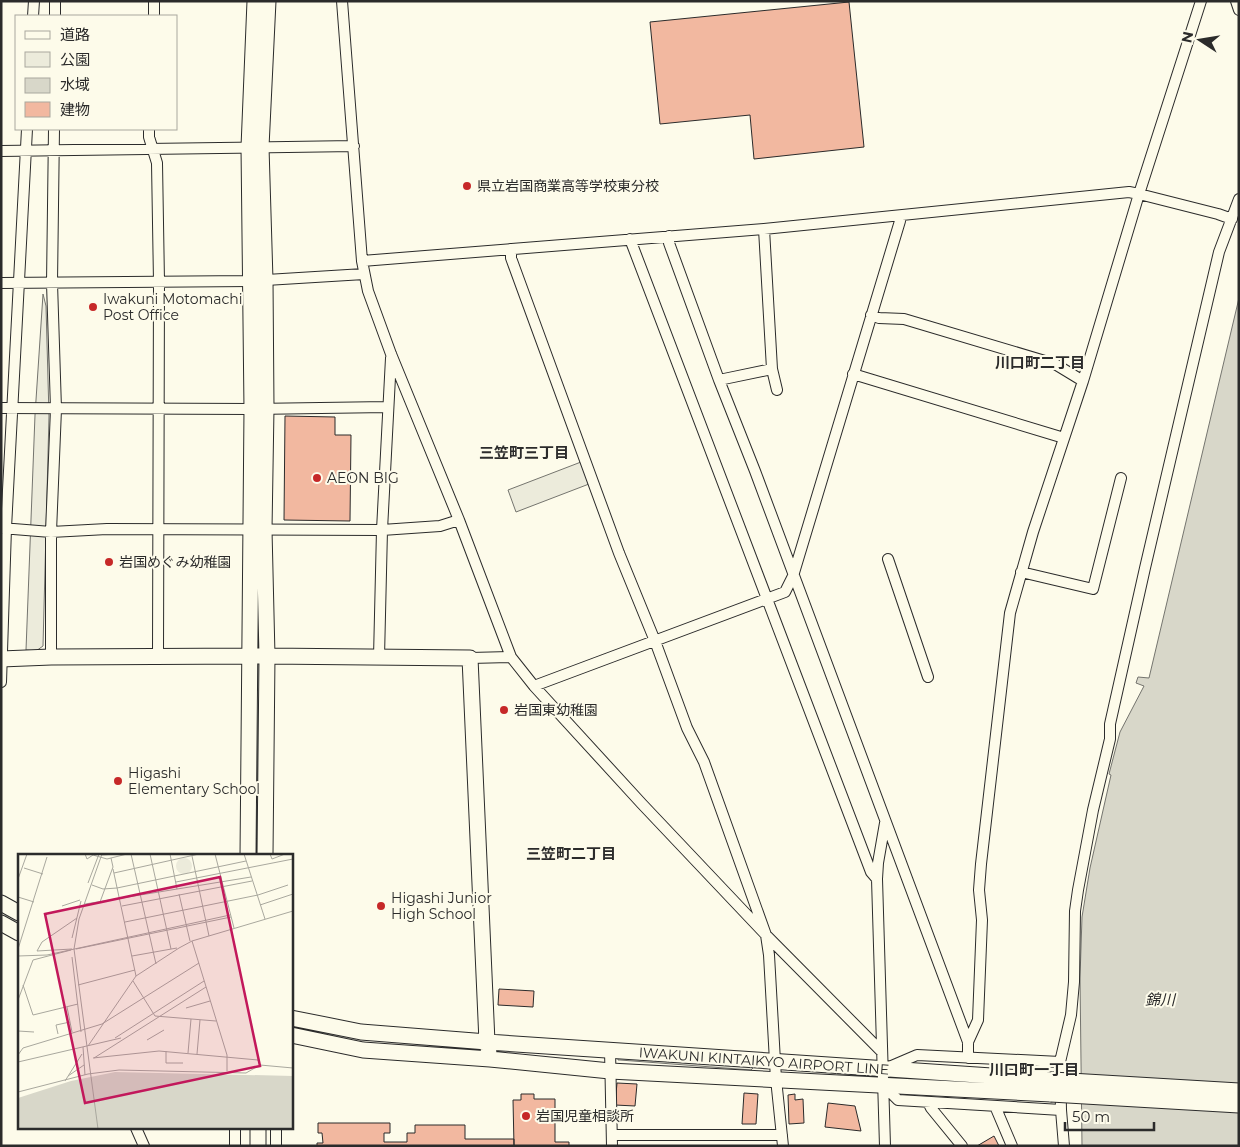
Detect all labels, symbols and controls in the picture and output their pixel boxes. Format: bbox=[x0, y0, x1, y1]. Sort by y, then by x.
legend bbox=[15, 15, 178, 130]
north arrow bbox=[1175, 15, 1225, 65]
text: 道路 bbox=[60, 25, 90, 44]
text: N bbox=[1177, 30, 1197, 45]
text: 公園 bbox=[60, 50, 90, 69]
text: 水域 bbox=[60, 75, 90, 94]
text: 建物 bbox=[60, 100, 90, 119]
place label: 県立岩国商業高等学校東分校 bbox=[477, 177, 659, 195]
marker: 県立岩国商業高等学校東分校 bbox=[461, 180, 473, 192]
place label: Iwakuni Motomachi Post Office bbox=[103, 290, 243, 324]
marker: Iwakuni Motomachi Post Office bbox=[87, 301, 99, 313]
district label: 川口町二丁目 bbox=[995, 353, 1085, 372]
district label: 三笠町三丁目 bbox=[479, 443, 569, 462]
place label: AEON BIG bbox=[327, 469, 399, 487]
marker: AEON BIG bbox=[311, 472, 323, 484]
place label: 岩国めぐみ幼稚園 bbox=[119, 553, 231, 571]
marker: 岩国めぐみ幼稚園 bbox=[103, 556, 115, 568]
place label: 岩国東幼稚園 bbox=[514, 701, 598, 719]
marker: 岩国東幼稚園 bbox=[498, 704, 510, 716]
place label: Higashi Elementary School bbox=[128, 764, 260, 798]
marker: Higashi Elementary School bbox=[112, 775, 124, 787]
district label: 三笠町二丁目 bbox=[526, 844, 616, 863]
inset map bbox=[18, 854, 292, 1130]
place label: Higashi Junior High School bbox=[391, 889, 492, 923]
marker: Higashi Junior High School bbox=[375, 900, 387, 912]
water label: 錦川 bbox=[1145, 990, 1177, 1009]
street label: IWAKUNI KINTAIKYO AIRPORT LINE bbox=[638, 1043, 890, 1079]
district label: 川口町一丁目 bbox=[989, 1060, 1079, 1079]
scale bar bbox=[1065, 1100, 1154, 1132]
place label: 岩国児童相談所 bbox=[536, 1107, 634, 1125]
text: 50 m bbox=[1072, 1107, 1110, 1126]
marker: 岩国児童相談所 bbox=[520, 1110, 532, 1122]

